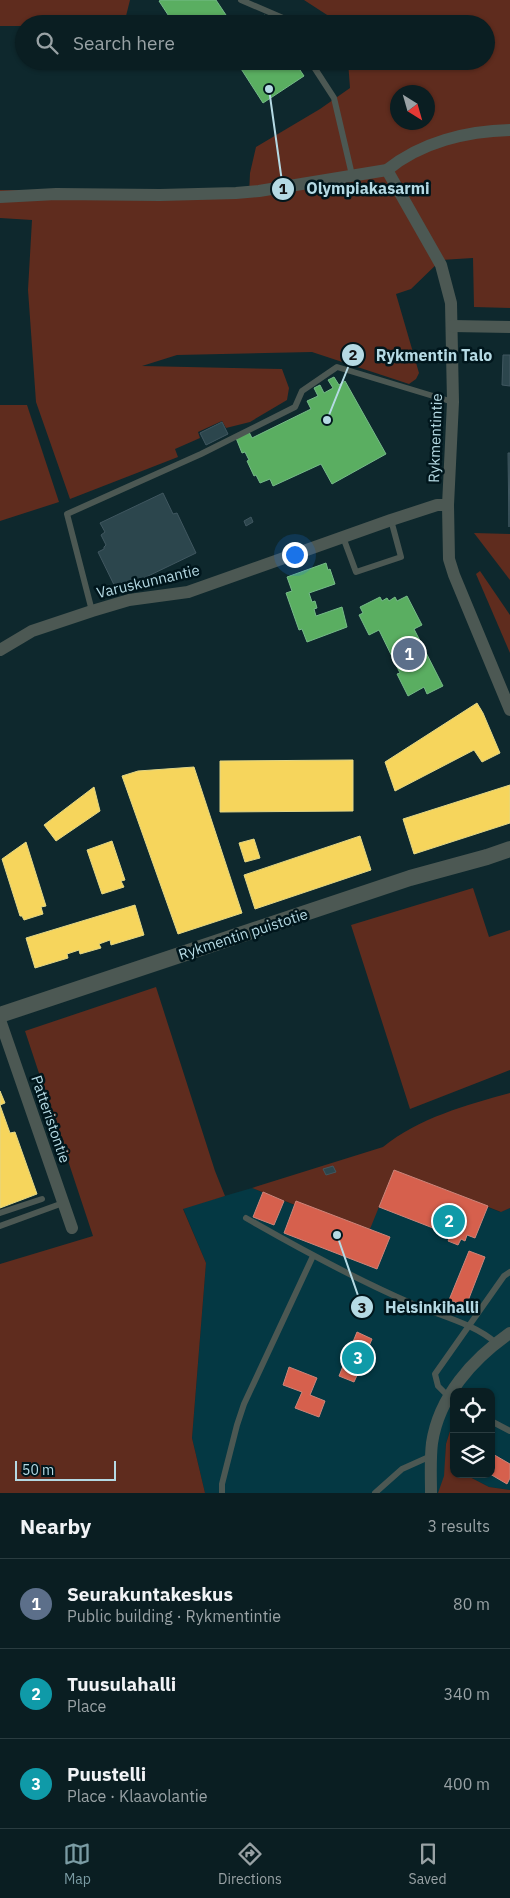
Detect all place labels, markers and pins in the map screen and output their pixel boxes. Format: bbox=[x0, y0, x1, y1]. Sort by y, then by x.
callout: Olympiakasarmi bbox=[271, 173, 439, 204]
callout: Rykmentin Talo bbox=[341, 339, 502, 370]
pin: 1 bbox=[393, 635, 425, 673]
pin: 2 bbox=[433, 1202, 465, 1240]
callout: Helsinkihalli bbox=[350, 1292, 489, 1323]
pin: 3 bbox=[342, 1339, 374, 1377]

